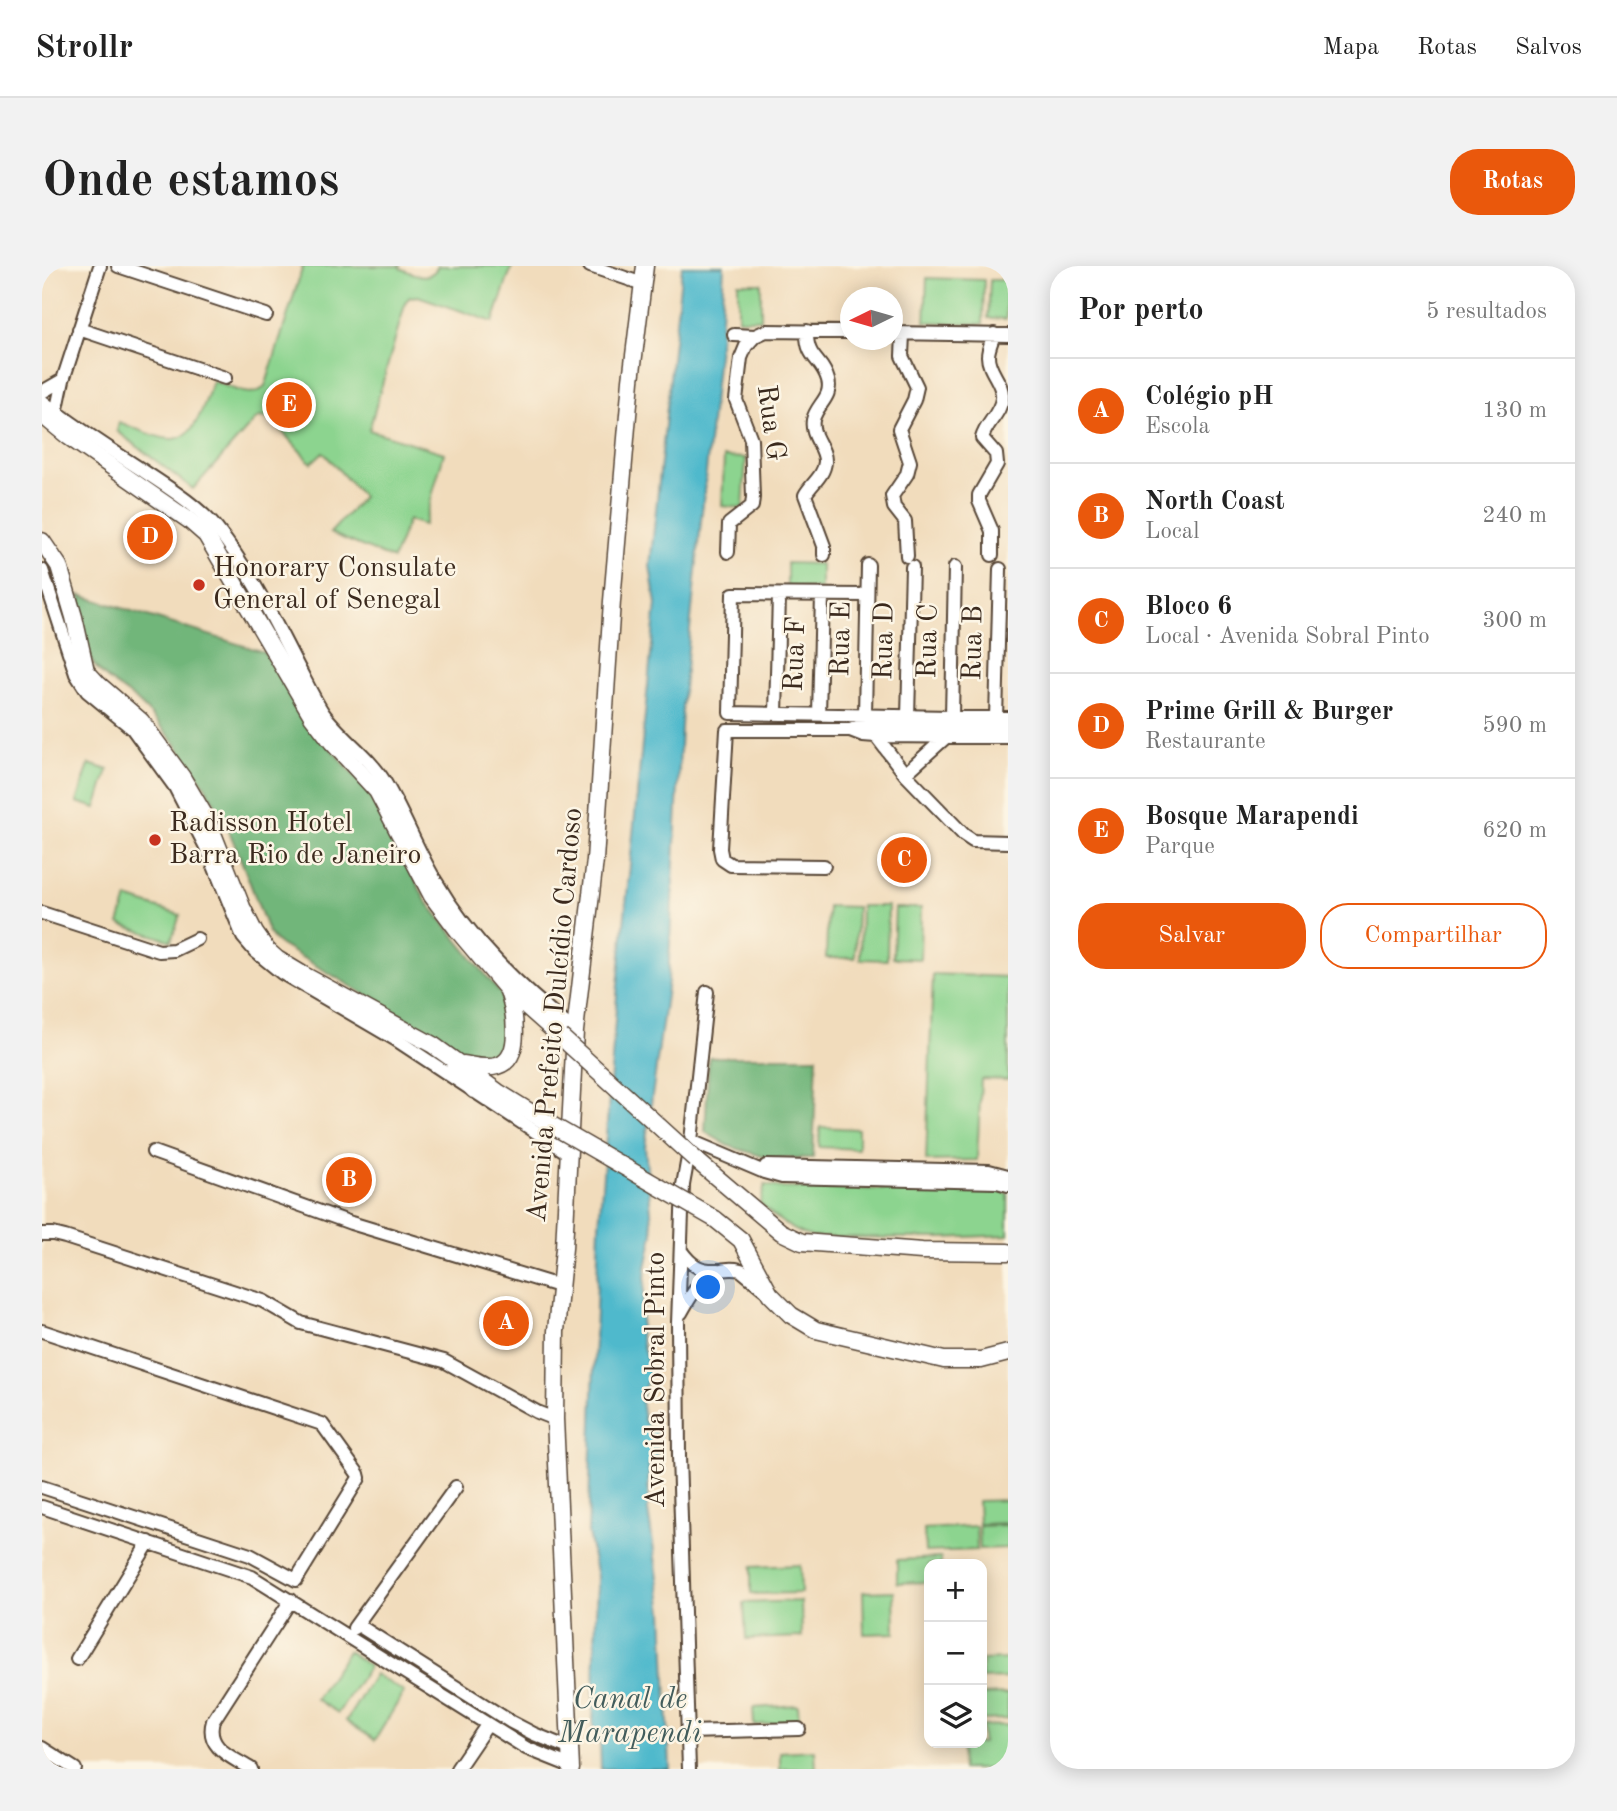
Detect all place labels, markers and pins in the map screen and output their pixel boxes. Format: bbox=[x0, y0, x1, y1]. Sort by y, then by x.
pin: E bbox=[266, 379, 312, 431]
pin: D bbox=[127, 511, 173, 563]
place label: Honorary Consulate General of Senegal bbox=[213, 555, 456, 615]
marker: Honorary Consulate General of Senegal bbox=[191, 577, 207, 593]
place label: Radisson Hotel Barra Rio de Janeiro bbox=[169, 810, 421, 870]
marker: Radisson Hotel Barra Rio de Janeiro bbox=[147, 832, 163, 848]
pin: C bbox=[881, 834, 927, 886]
pin: B bbox=[326, 1154, 372, 1206]
pin: A bbox=[483, 1297, 529, 1349]

